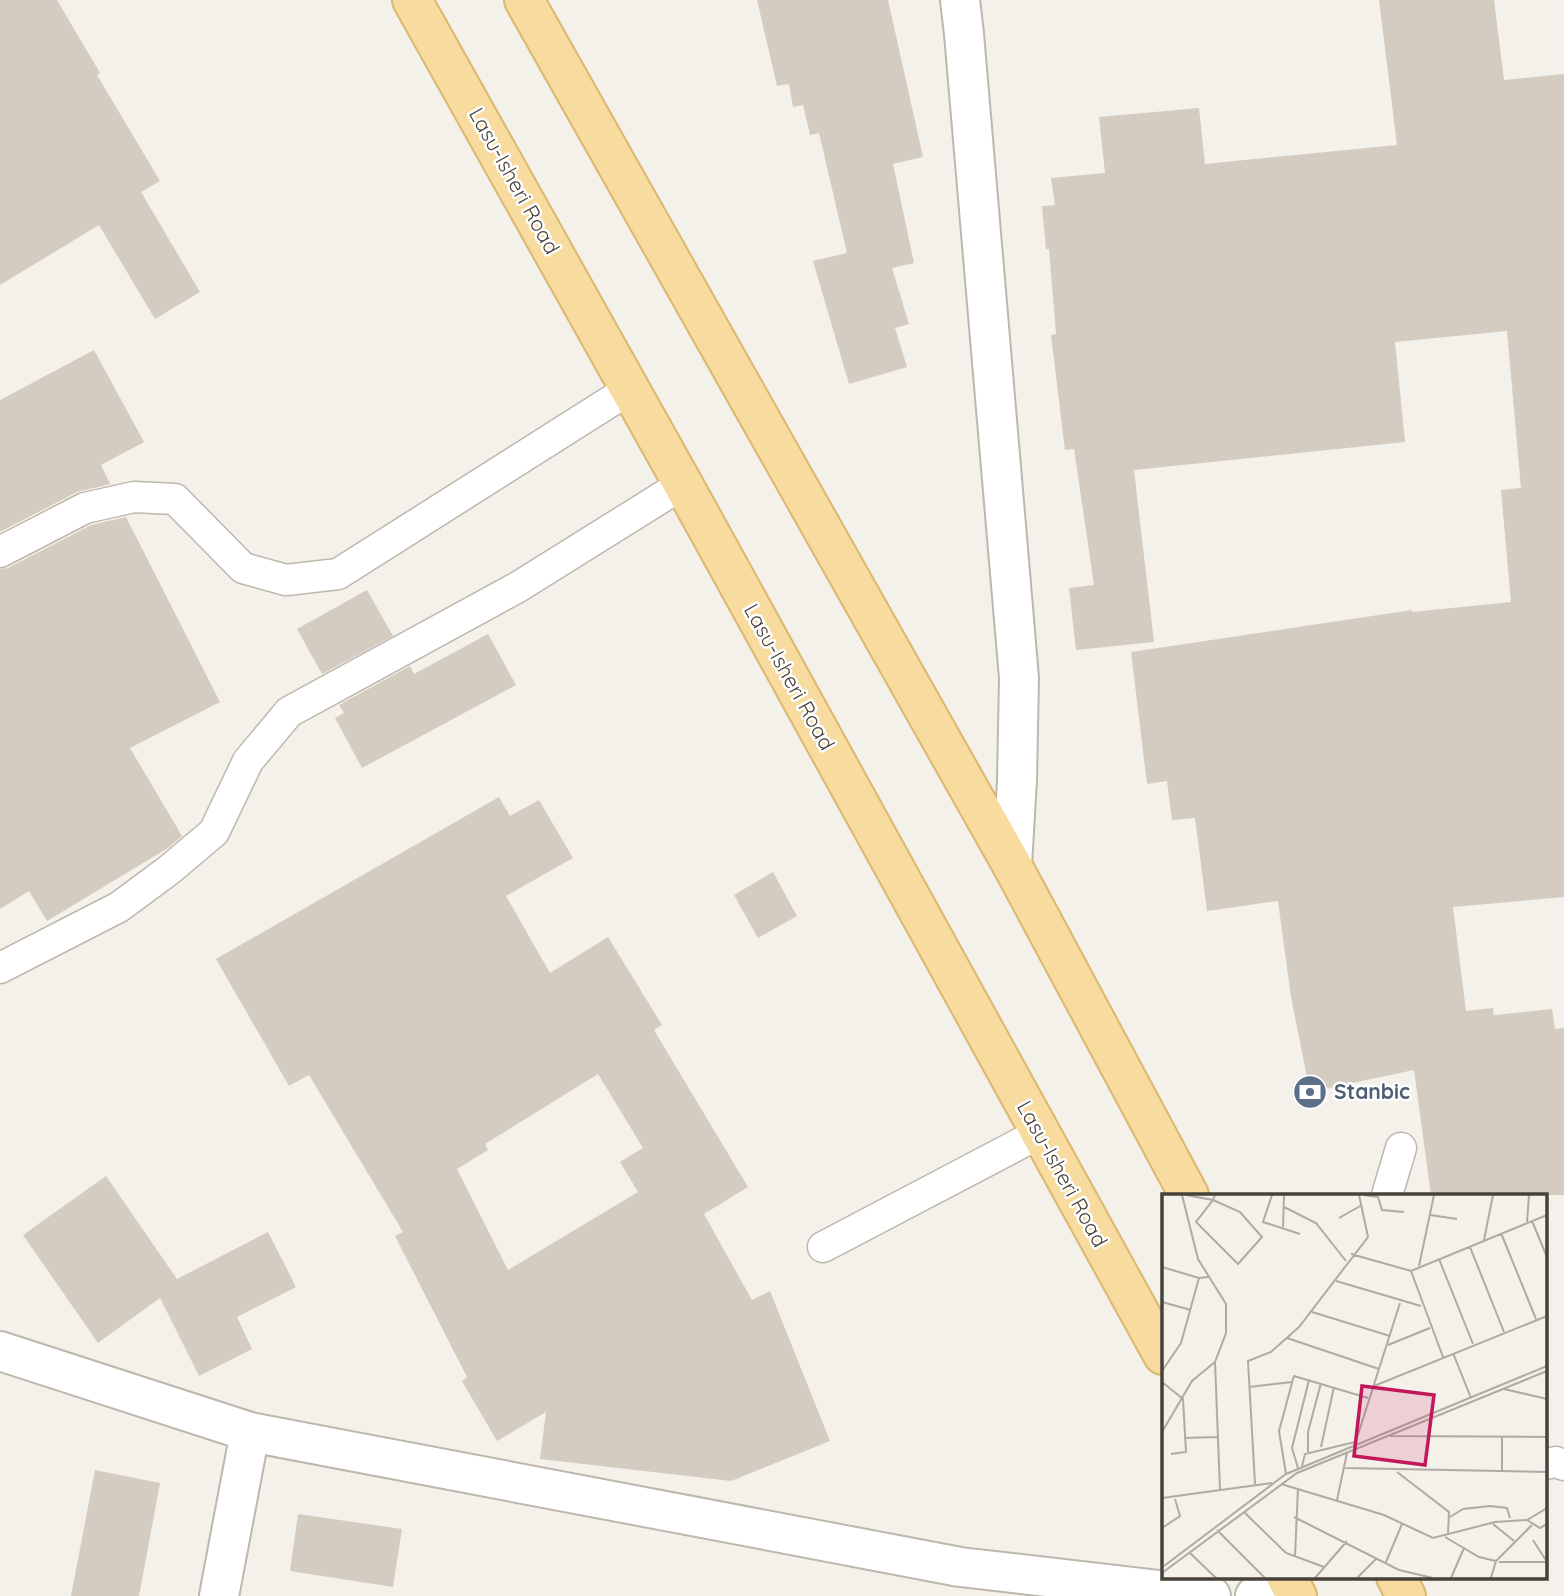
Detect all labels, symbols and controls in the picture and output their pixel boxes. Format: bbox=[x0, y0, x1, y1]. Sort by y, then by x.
street label: Lasu-Isheri Road bbox=[464, 103, 566, 258]
street label: Lasu-Isheri Road bbox=[739, 599, 841, 754]
bank icon: Stanbic bbox=[1291, 1073, 1329, 1111]
place label: Stanbic bbox=[1334, 1078, 1410, 1104]
street label: Lasu-Isheri Road bbox=[1012, 1096, 1114, 1251]
inset map bbox=[1162, 1194, 1546, 1578]

